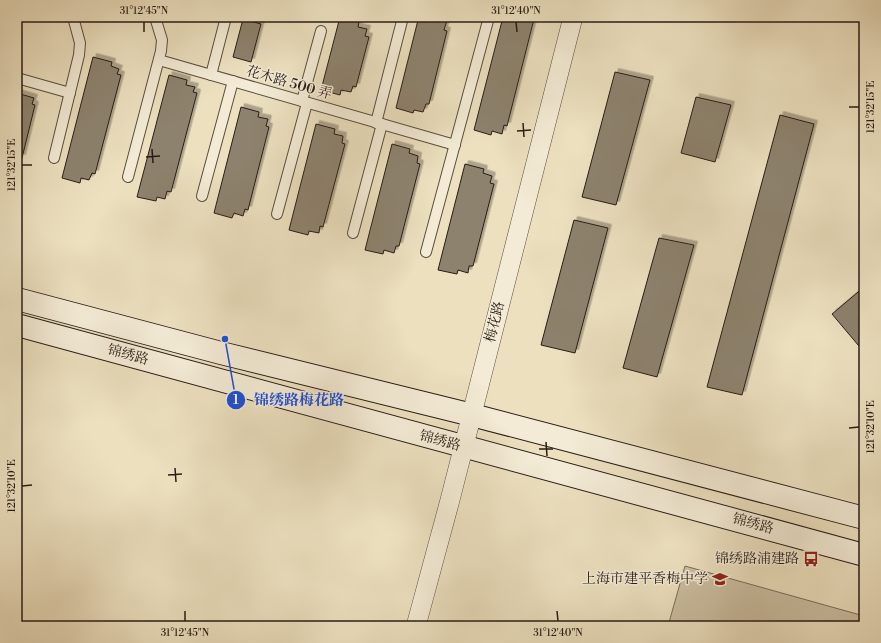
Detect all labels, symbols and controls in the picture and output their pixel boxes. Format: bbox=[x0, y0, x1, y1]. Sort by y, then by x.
text: 31°12'45"N bbox=[120, 5, 169, 17]
text: 31°12'40"N bbox=[491, 5, 541, 17]
street label: 花木路 500 弄 bbox=[244, 62, 334, 104]
text: 121°32'15"E bbox=[865, 81, 877, 133]
text: 121°32'15"E bbox=[6, 139, 18, 191]
street label: 梅花路 bbox=[481, 299, 509, 345]
street label: 锦绣路 bbox=[105, 341, 151, 369]
callout: 锦绣路梅花路 bbox=[226, 386, 352, 413]
text: 锦绣路梅花路 bbox=[254, 391, 344, 410]
text: 1 bbox=[233, 393, 239, 408]
text: 121°32'10"E bbox=[865, 400, 877, 454]
street label: 锦绣路 bbox=[417, 427, 463, 455]
text: 121°32'10"E bbox=[6, 459, 18, 513]
street label: 锦绣路 bbox=[730, 510, 776, 538]
place label: 锦绣路浦建路 bbox=[715, 550, 799, 568]
bus stop icon: 锦绣路浦建路 bbox=[802, 550, 820, 568]
place label: 上海市建平香梅中学 bbox=[582, 570, 708, 588]
school or university icon: 上海市建平香梅中学 bbox=[711, 570, 729, 588]
text: 31°12'45"N bbox=[161, 627, 210, 639]
text: 31°12'40"N bbox=[533, 627, 583, 639]

